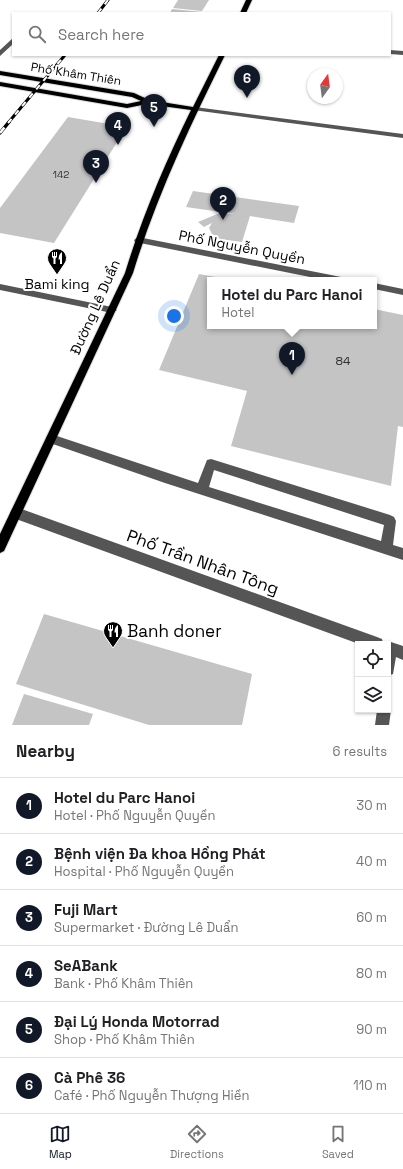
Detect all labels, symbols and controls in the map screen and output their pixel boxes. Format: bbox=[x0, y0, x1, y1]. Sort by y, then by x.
search box bbox=[12, 12, 391, 56]
icon: search bbox=[26, 23, 48, 45]
text: Search here bbox=[58, 25, 144, 44]
street label: Phố Khâm Thiên bbox=[30, 59, 122, 89]
pin: 6 bbox=[234, 65, 260, 98]
north arrow bbox=[307, 68, 343, 104]
pin: 5 bbox=[141, 94, 167, 127]
pin: 4 bbox=[105, 112, 131, 145]
pin: 3 bbox=[83, 150, 109, 183]
house number: 142 bbox=[53, 168, 69, 181]
pin: 2 bbox=[210, 187, 236, 220]
street label: Phố Nguyễn Quyền bbox=[177, 226, 307, 268]
restaurant icon: Bami king bbox=[46, 247, 68, 275]
street label: Đường Lê Duẩn bbox=[66, 257, 124, 357]
place label: Bami king bbox=[25, 275, 89, 293]
popup bbox=[207, 277, 377, 329]
text: Hotel du Parc Hanoi bbox=[221, 285, 363, 304]
text: Hotel bbox=[221, 304, 254, 321]
your location bbox=[164, 306, 184, 326]
pin: 1 bbox=[279, 342, 305, 375]
house number: 84 bbox=[336, 353, 351, 369]
street label: Phố Trần Nhân Tông bbox=[124, 524, 282, 600]
restaurant icon: Banh doner bbox=[102, 620, 124, 648]
place label: Banh doner bbox=[127, 620, 222, 642]
map controls bbox=[355, 641, 391, 713]
button: locate bbox=[355, 641, 391, 677]
button: layers bbox=[355, 677, 391, 713]
text: Nearby bbox=[16, 740, 75, 762]
text: 6 results bbox=[333, 743, 387, 760]
text: Hotel du Parc Hanoi bbox=[54, 788, 195, 807]
text: 1 bbox=[26, 797, 32, 814]
text: 30 m bbox=[356, 797, 387, 814]
text: Hotel · Phố Nguyễn Quyền bbox=[54, 807, 215, 824]
text: Bệnh viện Đa khoa Hồng Phát bbox=[54, 844, 266, 863]
text: 2 bbox=[25, 853, 33, 870]
text: 40 m bbox=[356, 853, 387, 870]
text: Hospital · Phố Nguyễn Quyền bbox=[54, 863, 234, 880]
text: Fuji Mart bbox=[54, 900, 118, 919]
text: 3 bbox=[25, 909, 33, 926]
text: 60 m bbox=[356, 909, 387, 926]
text: Supermarket · Đường Lê Duẩn bbox=[54, 919, 238, 936]
text: SeABank bbox=[54, 956, 118, 975]
text: 4 bbox=[25, 965, 33, 982]
text: 80 m bbox=[356, 965, 387, 982]
text: Bank · Phố Khâm Thiên bbox=[54, 975, 193, 992]
text: Đại Lý Honda Motorrad bbox=[54, 1012, 220, 1031]
text: 5 bbox=[25, 1021, 33, 1038]
text: 90 m bbox=[356, 1021, 387, 1038]
text: Shop · Phố Khâm Thiên bbox=[54, 1031, 195, 1048]
text: Cà Phê 36 bbox=[54, 1068, 125, 1087]
text: 6 bbox=[25, 1077, 33, 1094]
text: 110 m bbox=[353, 1077, 387, 1094]
text: Café · Phố Nguyễn Thượng Hiền bbox=[54, 1087, 249, 1104]
tab: Map bbox=[49, 1123, 72, 1161]
tab: Directions bbox=[170, 1123, 224, 1161]
tab: Saved bbox=[322, 1123, 354, 1161]

